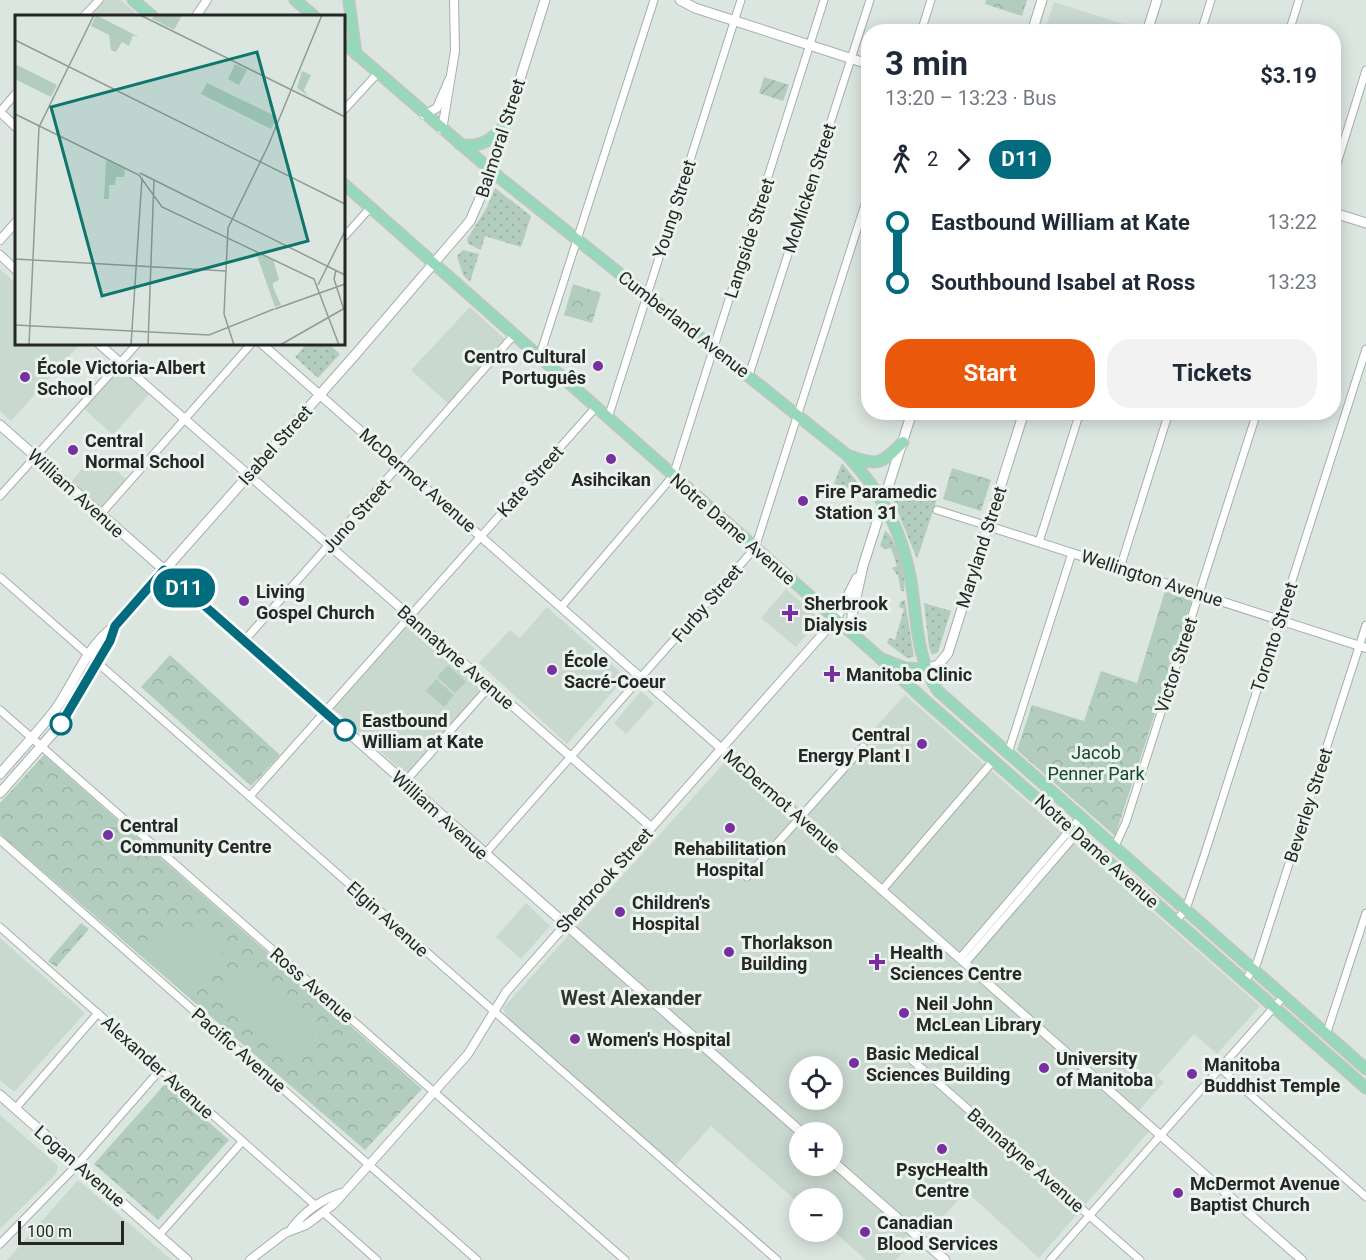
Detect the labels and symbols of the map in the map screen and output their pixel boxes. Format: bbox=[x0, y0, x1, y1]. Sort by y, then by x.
inset map bbox=[15, 15, 345, 345]
street label: Balmoral Street bbox=[471, 76, 529, 200]
street label: McMicken Street bbox=[778, 120, 840, 255]
street label: Young Street bbox=[648, 157, 700, 261]
street label: Langside Street bbox=[720, 175, 778, 301]
street label: Cumberland Avenue bbox=[614, 266, 754, 382]
place label: Centro Cultural Português bbox=[464, 346, 586, 388]
place label: École Victoria-Albert School bbox=[37, 357, 205, 399]
marker: Centro Cultural Português bbox=[591, 359, 605, 373]
marker: École Victoria-Albert School bbox=[18, 370, 32, 384]
street label: Isabel Street bbox=[234, 401, 316, 489]
street label: McDermot Avenue bbox=[355, 424, 481, 536]
place label: Central Normal School bbox=[85, 430, 205, 472]
street label: Kate Street bbox=[493, 441, 567, 521]
marker: Central Normal School bbox=[66, 443, 80, 457]
street label: William Avenue bbox=[23, 444, 129, 542]
marker: Asihcikan bbox=[604, 452, 618, 466]
place label: Asihcikan bbox=[571, 469, 651, 490]
street label: Notre Dame Avenue bbox=[666, 469, 800, 589]
street label: Juno Street bbox=[317, 475, 395, 557]
place label: Fire Paramedic Station 31 bbox=[815, 481, 937, 523]
street label: Maryland Street bbox=[951, 484, 1011, 610]
marker: Fire Paramedic Station 31 bbox=[796, 494, 810, 508]
street label: Wellington Avenue bbox=[1079, 545, 1225, 611]
street label: Furby Street bbox=[667, 560, 747, 646]
line badge: D11 bbox=[150, 568, 219, 608]
street label: Toronto Street bbox=[1246, 579, 1302, 695]
place label: Living Gospel Church bbox=[256, 581, 375, 623]
place label: Sherbrook Dialysis bbox=[804, 593, 888, 635]
marker: Living Gospel Church bbox=[237, 594, 251, 608]
street label: Bannatyne Avenue bbox=[393, 601, 519, 713]
marker: Sherbrook Dialysis bbox=[781, 604, 799, 622]
street label: Victor Street bbox=[1151, 614, 1201, 715]
place label: École Sacré-Coeur bbox=[564, 650, 666, 692]
marker: École Sacré-Coeur bbox=[545, 663, 559, 677]
place label: Manitoba Clinic bbox=[846, 664, 972, 685]
marker: Manitoba Clinic bbox=[823, 665, 841, 683]
place label: Eastbound William at Kate bbox=[362, 710, 484, 752]
unlabelled marker bbox=[50, 713, 72, 735]
marker: Eastbound William at Kate bbox=[334, 719, 356, 741]
place label: Central Energy Plant I bbox=[798, 724, 910, 766]
marker: Central Energy Plant I bbox=[915, 737, 929, 751]
park label: Jacob Penner Park bbox=[1047, 742, 1145, 784]
street label: McDermot Avenue bbox=[719, 745, 845, 857]
street label: Beverley Street bbox=[1280, 745, 1336, 865]
street label: William Avenue bbox=[387, 766, 493, 864]
street label: Notre Dame Avenue bbox=[1031, 790, 1163, 912]
place label: Central Community Centre bbox=[120, 815, 272, 857]
marker: Rehabilitation Hospital bbox=[723, 821, 737, 835]
street label: Sherbrook Street bbox=[551, 823, 657, 937]
marker: Central Community Centre bbox=[101, 828, 115, 842]
place label: Rehabilitation Hospital bbox=[674, 838, 786, 880]
street label: Elgin Avenue bbox=[343, 877, 433, 961]
place label: Children's Hospital bbox=[632, 892, 710, 934]
marker: Children's Hospital bbox=[613, 905, 627, 919]
place label: Thorlakson Building bbox=[741, 932, 833, 974]
place label: Health Sciences Centre bbox=[890, 942, 1022, 984]
street label: Ross Avenue bbox=[266, 943, 358, 1027]
marker: Thorlakson Building bbox=[722, 945, 736, 959]
marker: Health Sciences Centre bbox=[868, 953, 886, 971]
district label: West Alexander bbox=[560, 986, 702, 1010]
place label: Neil John McLean Library bbox=[916, 993, 1042, 1035]
street label: Pacific Avenue bbox=[188, 1004, 290, 1096]
marker: Neil John McLean Library bbox=[897, 1006, 911, 1020]
street label: Alexander Avenue bbox=[98, 1011, 218, 1123]
place label: Women's Hospital bbox=[587, 1029, 731, 1050]
marker: Women's Hospital bbox=[568, 1032, 582, 1046]
place label: Basic Medical Sciences Building bbox=[866, 1043, 1010, 1085]
place label: University of Manitoba bbox=[1056, 1048, 1153, 1090]
place label: Manitoba Buddhist Temple bbox=[1204, 1054, 1341, 1096]
marker: Basic Medical Sciences Building bbox=[847, 1056, 861, 1070]
marker: University of Manitoba bbox=[1037, 1061, 1051, 1075]
marker: Manitoba Buddhist Temple bbox=[1185, 1067, 1199, 1081]
street label: Bannatyne Avenue bbox=[963, 1104, 1089, 1216]
street label: Logan Avenue bbox=[30, 1121, 130, 1211]
marker: PsycHealth Centre bbox=[935, 1142, 949, 1156]
place label: PsycHealth Centre bbox=[896, 1159, 988, 1201]
place label: McDermot Avenue Baptist Church bbox=[1190, 1173, 1340, 1215]
marker: McDermot Avenue Baptist Church bbox=[1171, 1186, 1185, 1200]
place label: Canadian Blood Services bbox=[877, 1212, 998, 1254]
scale bar bbox=[18, 1218, 124, 1246]
marker: Canadian Blood Services bbox=[858, 1225, 872, 1239]

